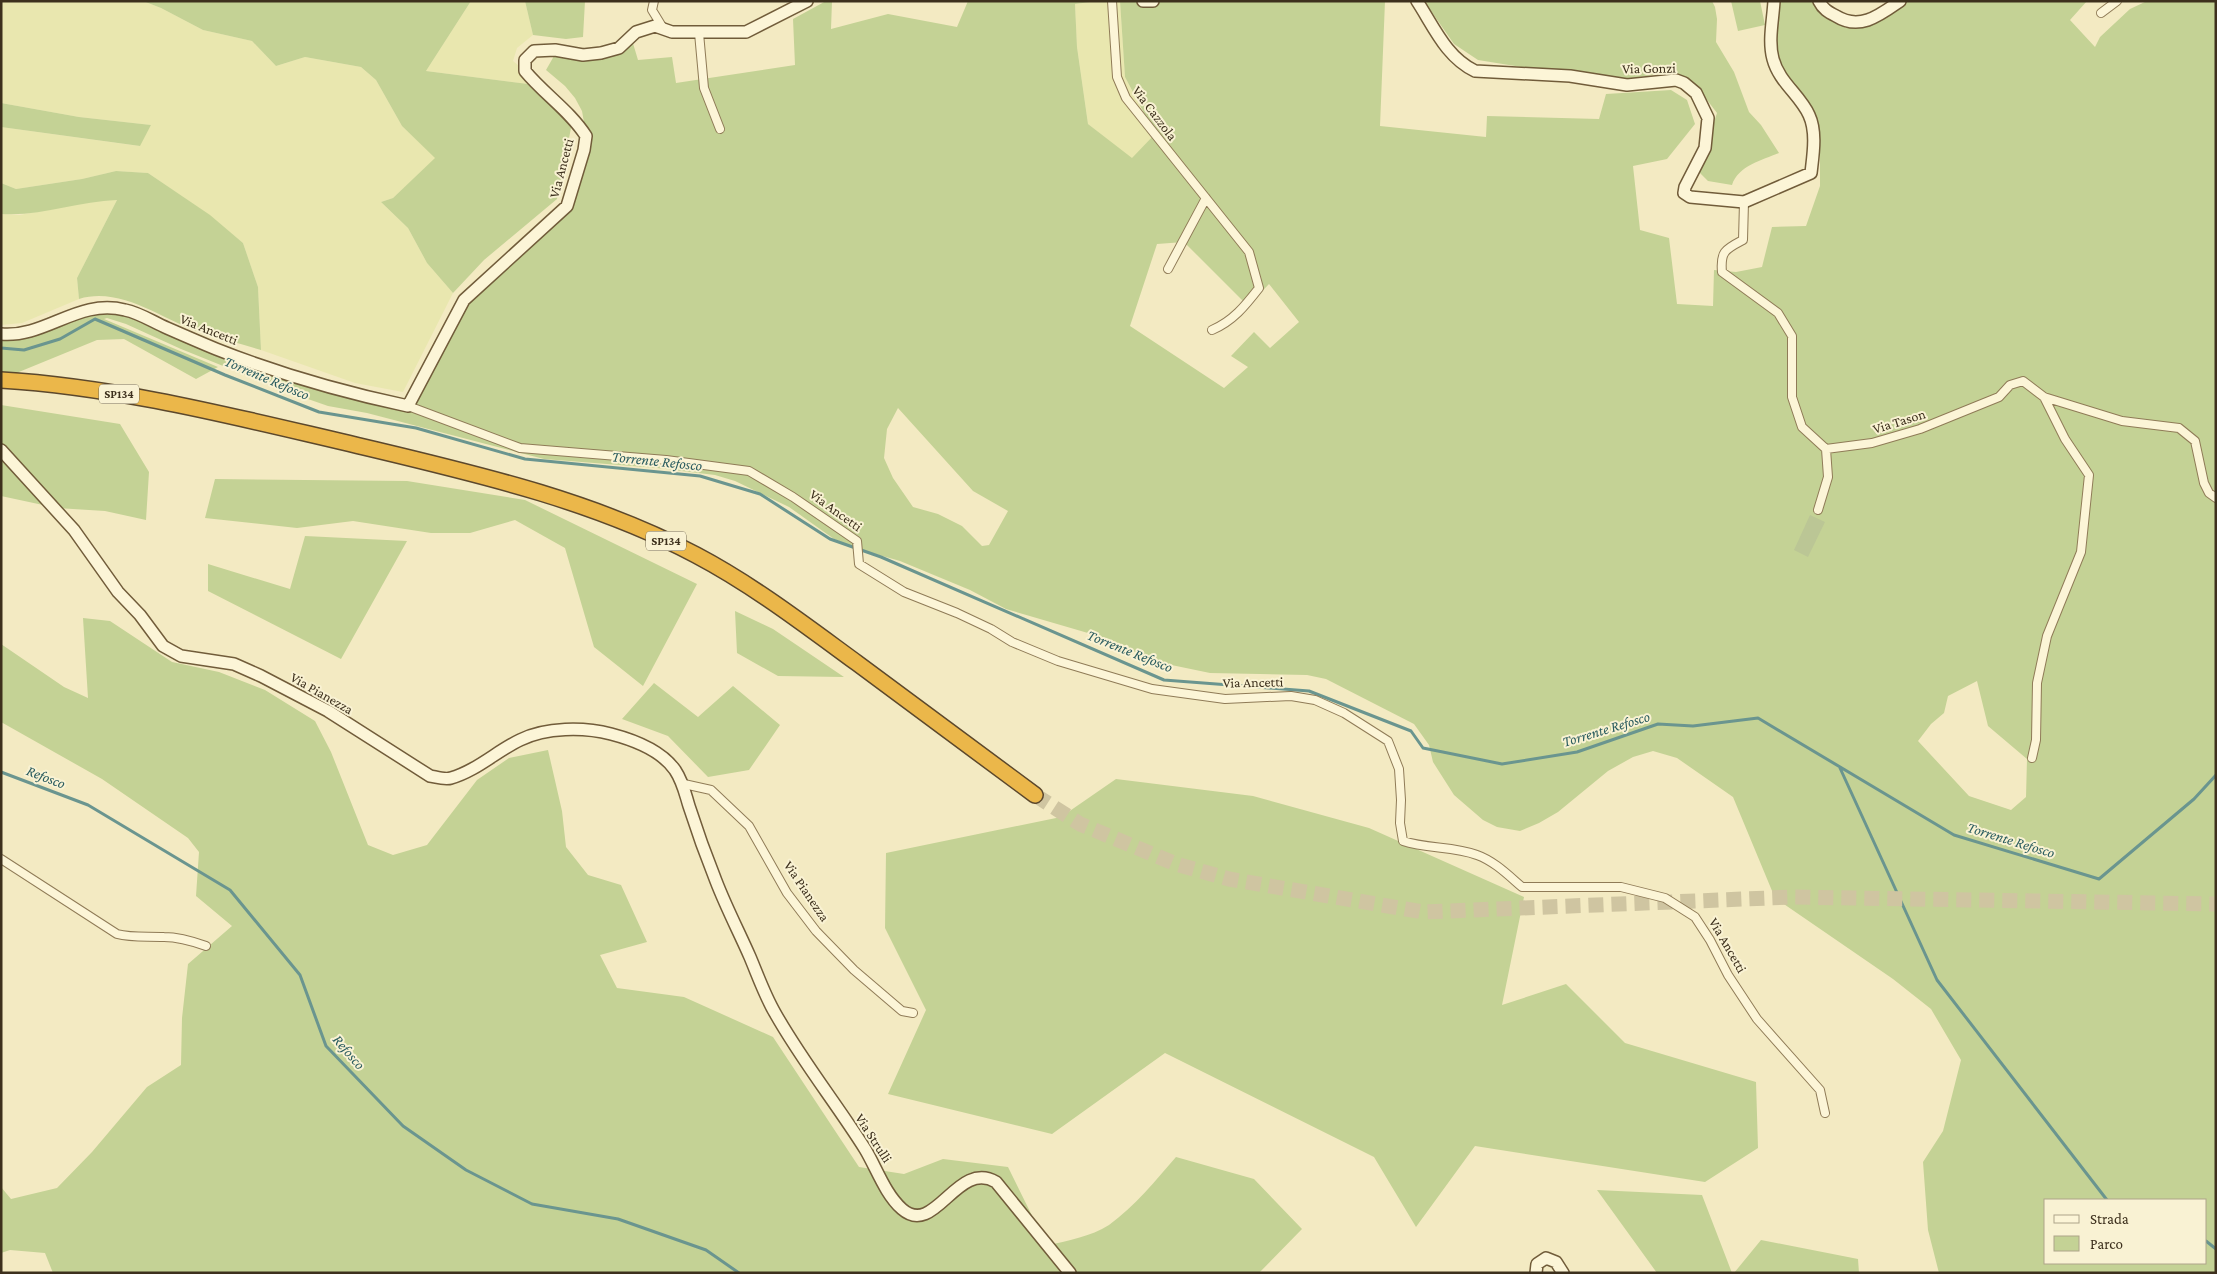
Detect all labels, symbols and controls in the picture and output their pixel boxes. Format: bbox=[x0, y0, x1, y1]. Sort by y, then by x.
street label: Via Gonzi bbox=[1622, 60, 1676, 76]
street label: Via Cazzola bbox=[1129, 83, 1181, 144]
street label: Via Ancetti bbox=[545, 136, 577, 199]
street label: Via Ancetti bbox=[178, 310, 241, 348]
water label: Torrente Refosco bbox=[222, 353, 312, 404]
road number: SP134 bbox=[99, 384, 139, 404]
street label: Via Tason bbox=[1871, 405, 1928, 437]
water label: Torrente Refosco bbox=[611, 448, 703, 475]
street label: Via Ancetti bbox=[807, 486, 866, 535]
road number: SP134 bbox=[646, 532, 686, 550]
water label: Torrente Refosco bbox=[1085, 627, 1175, 676]
street label: Via Pianezza bbox=[288, 669, 357, 718]
street label: Via Ancetti bbox=[1222, 673, 1284, 691]
water label: Torrente Refosco bbox=[1560, 708, 1652, 751]
water label: Refosco bbox=[24, 762, 68, 793]
water label: Torrente Refosco bbox=[1965, 819, 2057, 862]
street label: Via Pianezza bbox=[781, 858, 833, 925]
street label: Via Ancetti bbox=[1706, 915, 1750, 976]
water label: Refosco bbox=[329, 1032, 368, 1073]
street label: Via Strulli bbox=[852, 1111, 896, 1166]
legend bbox=[2044, 1199, 2207, 1264]
text: Strada bbox=[2090, 1211, 2129, 1227]
text: Parco bbox=[2090, 1236, 2123, 1252]

